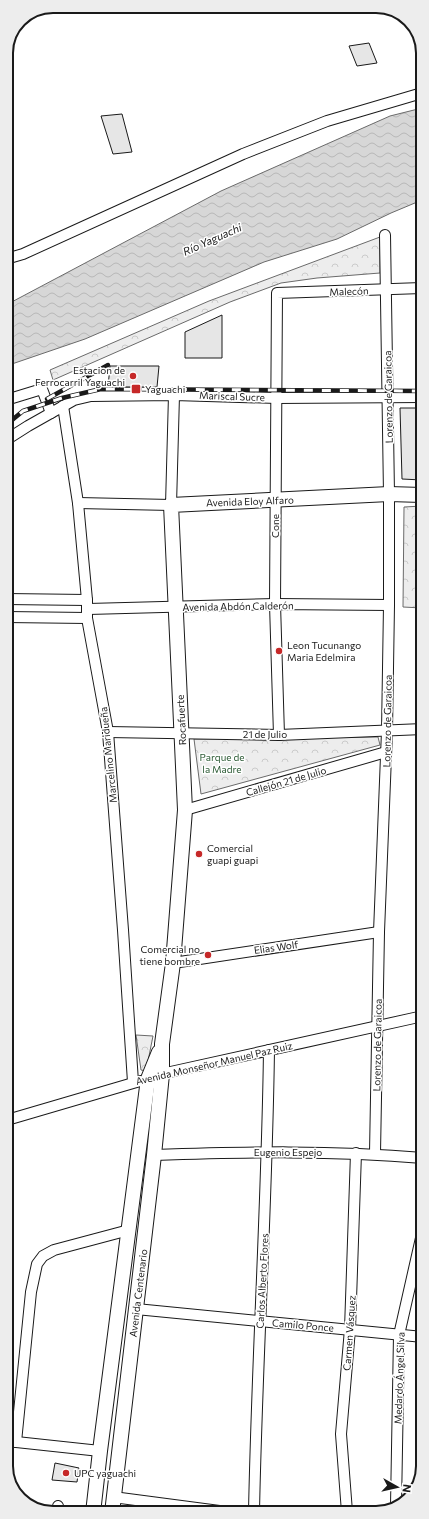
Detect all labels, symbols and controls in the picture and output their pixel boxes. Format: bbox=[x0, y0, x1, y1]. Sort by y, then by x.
water label: Río Yaguachi bbox=[181, 220, 245, 258]
street label: Malecón bbox=[329, 284, 369, 298]
street label: Lorenzo de Garaicoa bbox=[381, 351, 395, 443]
place label: Estacion de Ferrocarril Yaguachi bbox=[35, 364, 125, 388]
marker: Estacion de Ferrocarril Yaguachi bbox=[128, 371, 138, 381]
marker: Yaguachi bbox=[130, 383, 142, 395]
place label: Yaguachi bbox=[145, 383, 185, 395]
street label: Mariscal Sucre bbox=[199, 389, 265, 403]
street label: Avenida Eloy Alfaro bbox=[206, 493, 294, 509]
street label: Cone bbox=[269, 514, 281, 538]
street label: Avenida Abdón Calderón bbox=[182, 599, 294, 613]
place label: Leon Tucunango Maria Edelmira bbox=[287, 639, 361, 663]
marker: Leon Tucunango Maria Edelmira bbox=[274, 646, 284, 656]
street label: Lorenzo de Garaicoa bbox=[380, 675, 394, 767]
street label: Rocafuerte bbox=[174, 694, 188, 746]
street label: Marcelino Maridueña bbox=[97, 706, 119, 804]
street label: 21 de Julio bbox=[243, 728, 287, 740]
park label: Parque de la Madre bbox=[200, 751, 245, 775]
street label: Callejón 21 de Julio bbox=[245, 764, 328, 798]
place label: Comercial guapi guapi bbox=[207, 842, 258, 866]
marker: Comercial guapi guapi bbox=[194, 849, 204, 859]
street label: Elias Wolf bbox=[253, 938, 299, 956]
place label: Comercial no tiene bombre bbox=[140, 943, 200, 967]
marker: Comercial no tiene bombre bbox=[203, 950, 213, 960]
street label: Lorenzo de Garaicoa bbox=[370, 999, 384, 1091]
street label: Avenida Monseñor Manuel Paz Ruiz bbox=[134, 1039, 294, 1087]
street label: Eugenio Espejo bbox=[254, 1146, 322, 1158]
street label: Carlos Alberto Flores bbox=[254, 1233, 271, 1329]
street label: Avenida Centenario bbox=[127, 1248, 149, 1338]
street label: Carmen Vásquez bbox=[340, 1295, 358, 1371]
street label: Camilo Ponce bbox=[272, 1316, 334, 1334]
street label: Medardo Ángel Silva bbox=[391, 1332, 407, 1424]
place label: UPC yaguachi bbox=[74, 1467, 136, 1479]
north arrow bbox=[377, 1467, 417, 1507]
marker: UPC yaguachi bbox=[61, 1468, 71, 1478]
text: N bbox=[400, 1483, 414, 1493]

